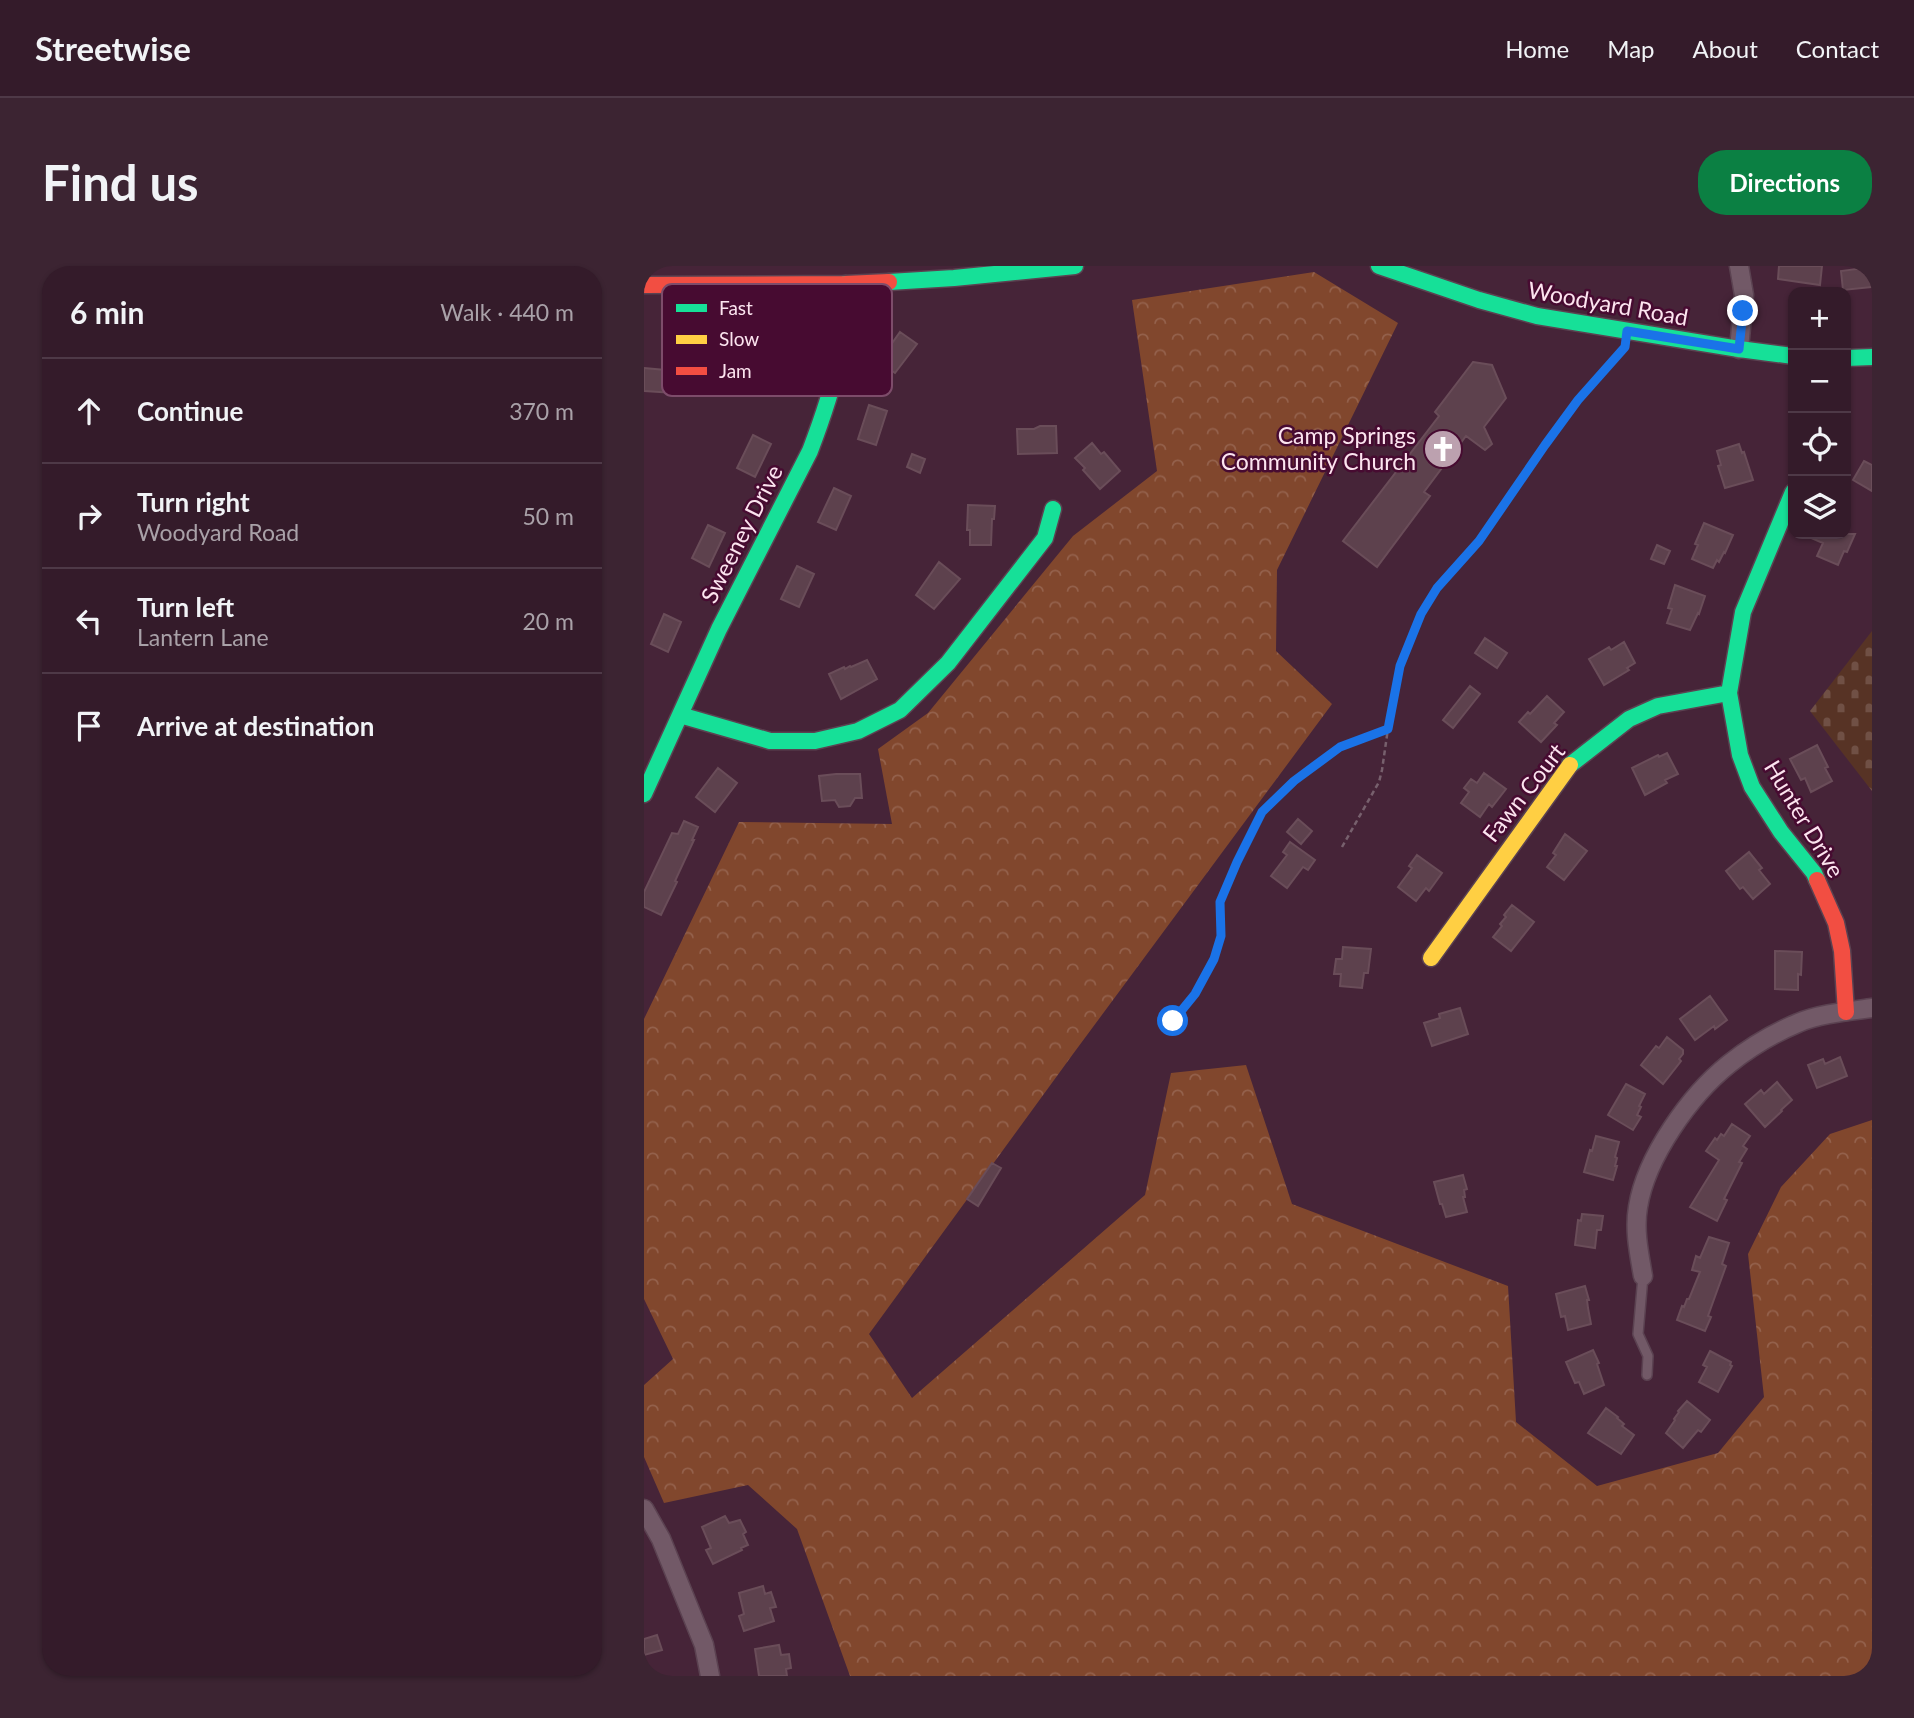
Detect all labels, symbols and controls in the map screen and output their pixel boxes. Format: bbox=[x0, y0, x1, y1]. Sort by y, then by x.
text: Streetwise bbox=[35, 28, 191, 68]
text: Home bbox=[1505, 34, 1569, 63]
text: Map bbox=[1607, 34, 1655, 63]
text: About bbox=[1693, 34, 1758, 63]
text: Contact bbox=[1796, 34, 1879, 63]
button: Directions bbox=[1698, 150, 1872, 215]
text: Find us bbox=[42, 153, 199, 211]
street label: Woodyard Road bbox=[1526, 275, 1690, 331]
legend bbox=[662, 284, 892, 396]
map controls bbox=[1788, 287, 1851, 539]
button: + bbox=[1788, 287, 1851, 350]
text: 6 min bbox=[70, 294, 144, 330]
route end bbox=[1727, 295, 1758, 326]
text: Fast bbox=[719, 296, 753, 319]
text: Walk · 440 m bbox=[440, 298, 574, 326]
text: Slow bbox=[719, 327, 759, 350]
button: − bbox=[1788, 350, 1851, 413]
text: Jam bbox=[719, 359, 752, 382]
icon: ahead bbox=[70, 392, 108, 430]
text: Continue bbox=[137, 395, 243, 427]
text: 370 m bbox=[509, 397, 574, 425]
button: locate bbox=[1788, 413, 1851, 476]
place label: Camp Springs Community Church bbox=[1221, 421, 1416, 475]
church icon: Camp Springs Community Church bbox=[1422, 428, 1464, 470]
street label: Sweeney Drive bbox=[694, 460, 788, 607]
button: layers bbox=[1788, 476, 1851, 539]
text: Turn right bbox=[137, 486, 250, 518]
icon: right bbox=[70, 497, 108, 535]
text: 50 m bbox=[523, 502, 574, 530]
text: Woodyard Road bbox=[137, 518, 299, 546]
text: Turn left bbox=[137, 591, 234, 623]
icon: left bbox=[70, 602, 108, 640]
text: 20 m bbox=[523, 607, 574, 635]
text: Lantern Lane bbox=[137, 623, 269, 651]
icon: arrive bbox=[70, 707, 108, 745]
text: Arrive at destination bbox=[137, 710, 374, 742]
street label: Fawn Court bbox=[1476, 737, 1571, 847]
street label: Hunter Drive bbox=[1759, 755, 1851, 882]
route start bbox=[1157, 1005, 1188, 1036]

